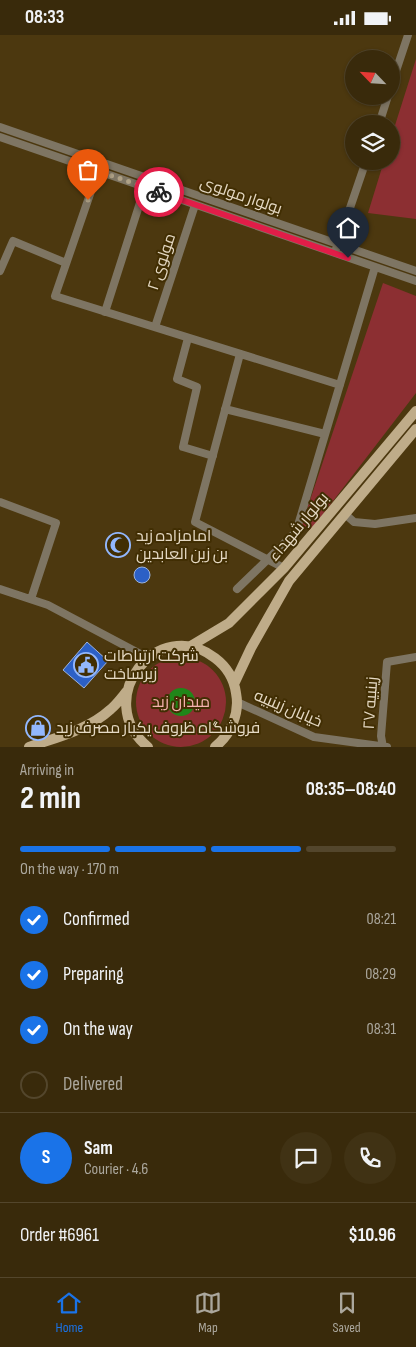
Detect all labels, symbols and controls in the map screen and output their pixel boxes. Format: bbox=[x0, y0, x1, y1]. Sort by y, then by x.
text: 08:33 bbox=[25, 6, 64, 29]
north arrow bbox=[345, 50, 400, 105]
map controls bbox=[345, 50, 400, 170]
button: layers bbox=[345, 115, 400, 170]
pin bbox=[67, 149, 109, 200]
icon: bag bbox=[74, 156, 102, 184]
courier bbox=[134, 167, 184, 217]
street label: بولوار مولوی bbox=[197, 173, 285, 219]
icon: bike bbox=[145, 178, 173, 206]
pin bbox=[327, 207, 369, 258]
icon: home bbox=[334, 214, 362, 242]
street label: مولوی ۲ bbox=[144, 231, 180, 293]
street label: بولوار شهداء bbox=[265, 489, 333, 565]
place label: امامزاده زید بن زین العابدین bbox=[136, 527, 228, 564]
mosque icon: امامزاده زید بن زین العابدین bbox=[105, 532, 131, 558]
place label: شرکت ارتباطات زیرساخت bbox=[104, 647, 199, 684]
public building icon: شرکت ارتباطات زیرساخت bbox=[73, 652, 99, 678]
street label: زینبیه ۲۷ bbox=[360, 676, 382, 730]
street label: خیابان زینبیه bbox=[251, 686, 325, 732]
park label: میدان زید bbox=[152, 693, 210, 712]
shop icon: فروشگاه ظروف یکبار مصرف زید bbox=[25, 715, 51, 741]
place label: فروشگاه ظروف یکبار مصرف زید bbox=[56, 719, 260, 738]
text: Arriving in bbox=[20, 761, 74, 780]
text: 08:35–08:40 bbox=[306, 778, 396, 801]
text: 2 min bbox=[20, 779, 81, 818]
text: On the way · 170 m bbox=[20, 860, 119, 879]
icon: check bbox=[20, 906, 48, 934]
text: Confirmed bbox=[63, 908, 130, 931]
text: 08:21 bbox=[367, 910, 396, 929]
icon: check bbox=[20, 961, 48, 989]
text: Preparing bbox=[63, 963, 124, 986]
text: 08:29 bbox=[365, 965, 396, 984]
icon: check bbox=[20, 1016, 48, 1044]
text: On the way bbox=[63, 1018, 133, 1041]
text: 08:31 bbox=[367, 1020, 396, 1039]
text: Delivered bbox=[63, 1073, 123, 1096]
button: chat bbox=[280, 1132, 332, 1184]
button: phone bbox=[344, 1132, 396, 1184]
text: Sam bbox=[84, 1137, 113, 1160]
text: S bbox=[42, 1146, 50, 1169]
text: Courier · 4.6 bbox=[84, 1160, 148, 1179]
text: Order #6961 bbox=[20, 1224, 99, 1247]
text: $10.96 bbox=[348, 1224, 396, 1247]
tab: Home bbox=[55, 1289, 83, 1336]
tab: Map bbox=[194, 1289, 222, 1336]
tab: Saved bbox=[333, 1289, 361, 1336]

